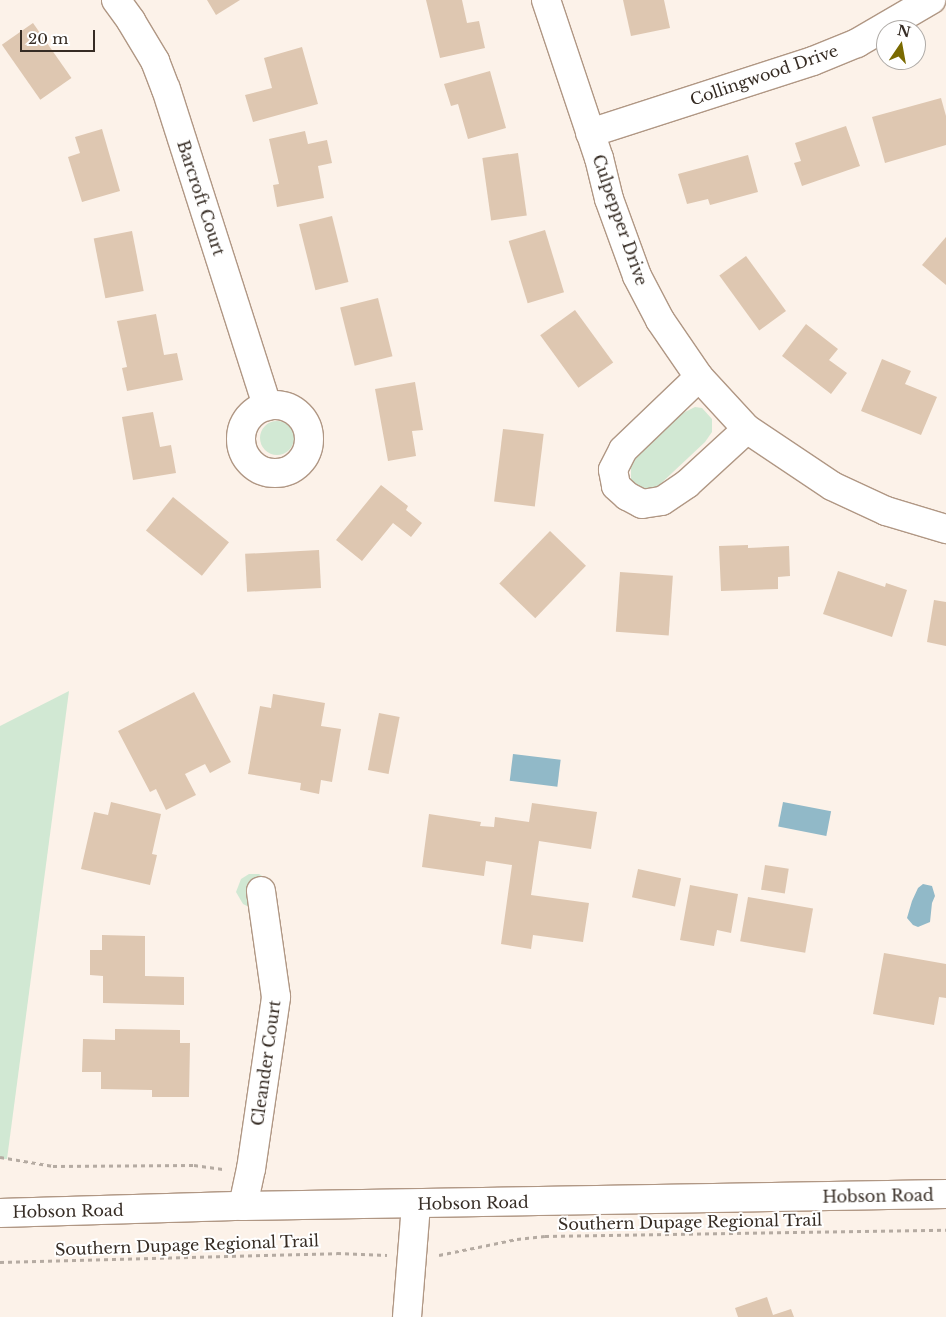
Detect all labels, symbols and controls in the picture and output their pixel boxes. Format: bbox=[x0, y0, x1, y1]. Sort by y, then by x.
scale bar bbox=[22, 20, 98, 52]
north arrow bbox=[876, 20, 926, 70]
text: N bbox=[896, 21, 912, 41]
text: 20 m bbox=[28, 29, 68, 48]
street label: Collingwood Drive bbox=[688, 41, 840, 109]
street label: Barcroft Court bbox=[173, 138, 229, 258]
street label: Culpepper Drive bbox=[589, 152, 651, 288]
street label: Cleander Court bbox=[248, 999, 284, 1127]
street label: Hobson Road bbox=[822, 1185, 934, 1207]
street label: Hobson Road bbox=[417, 1192, 529, 1214]
street label: Hobson Road bbox=[12, 1200, 124, 1222]
street label: Southern Dupage Regional Trail bbox=[558, 1210, 822, 1234]
street label: Southern Dupage Regional Trail bbox=[54, 1231, 320, 1259]

